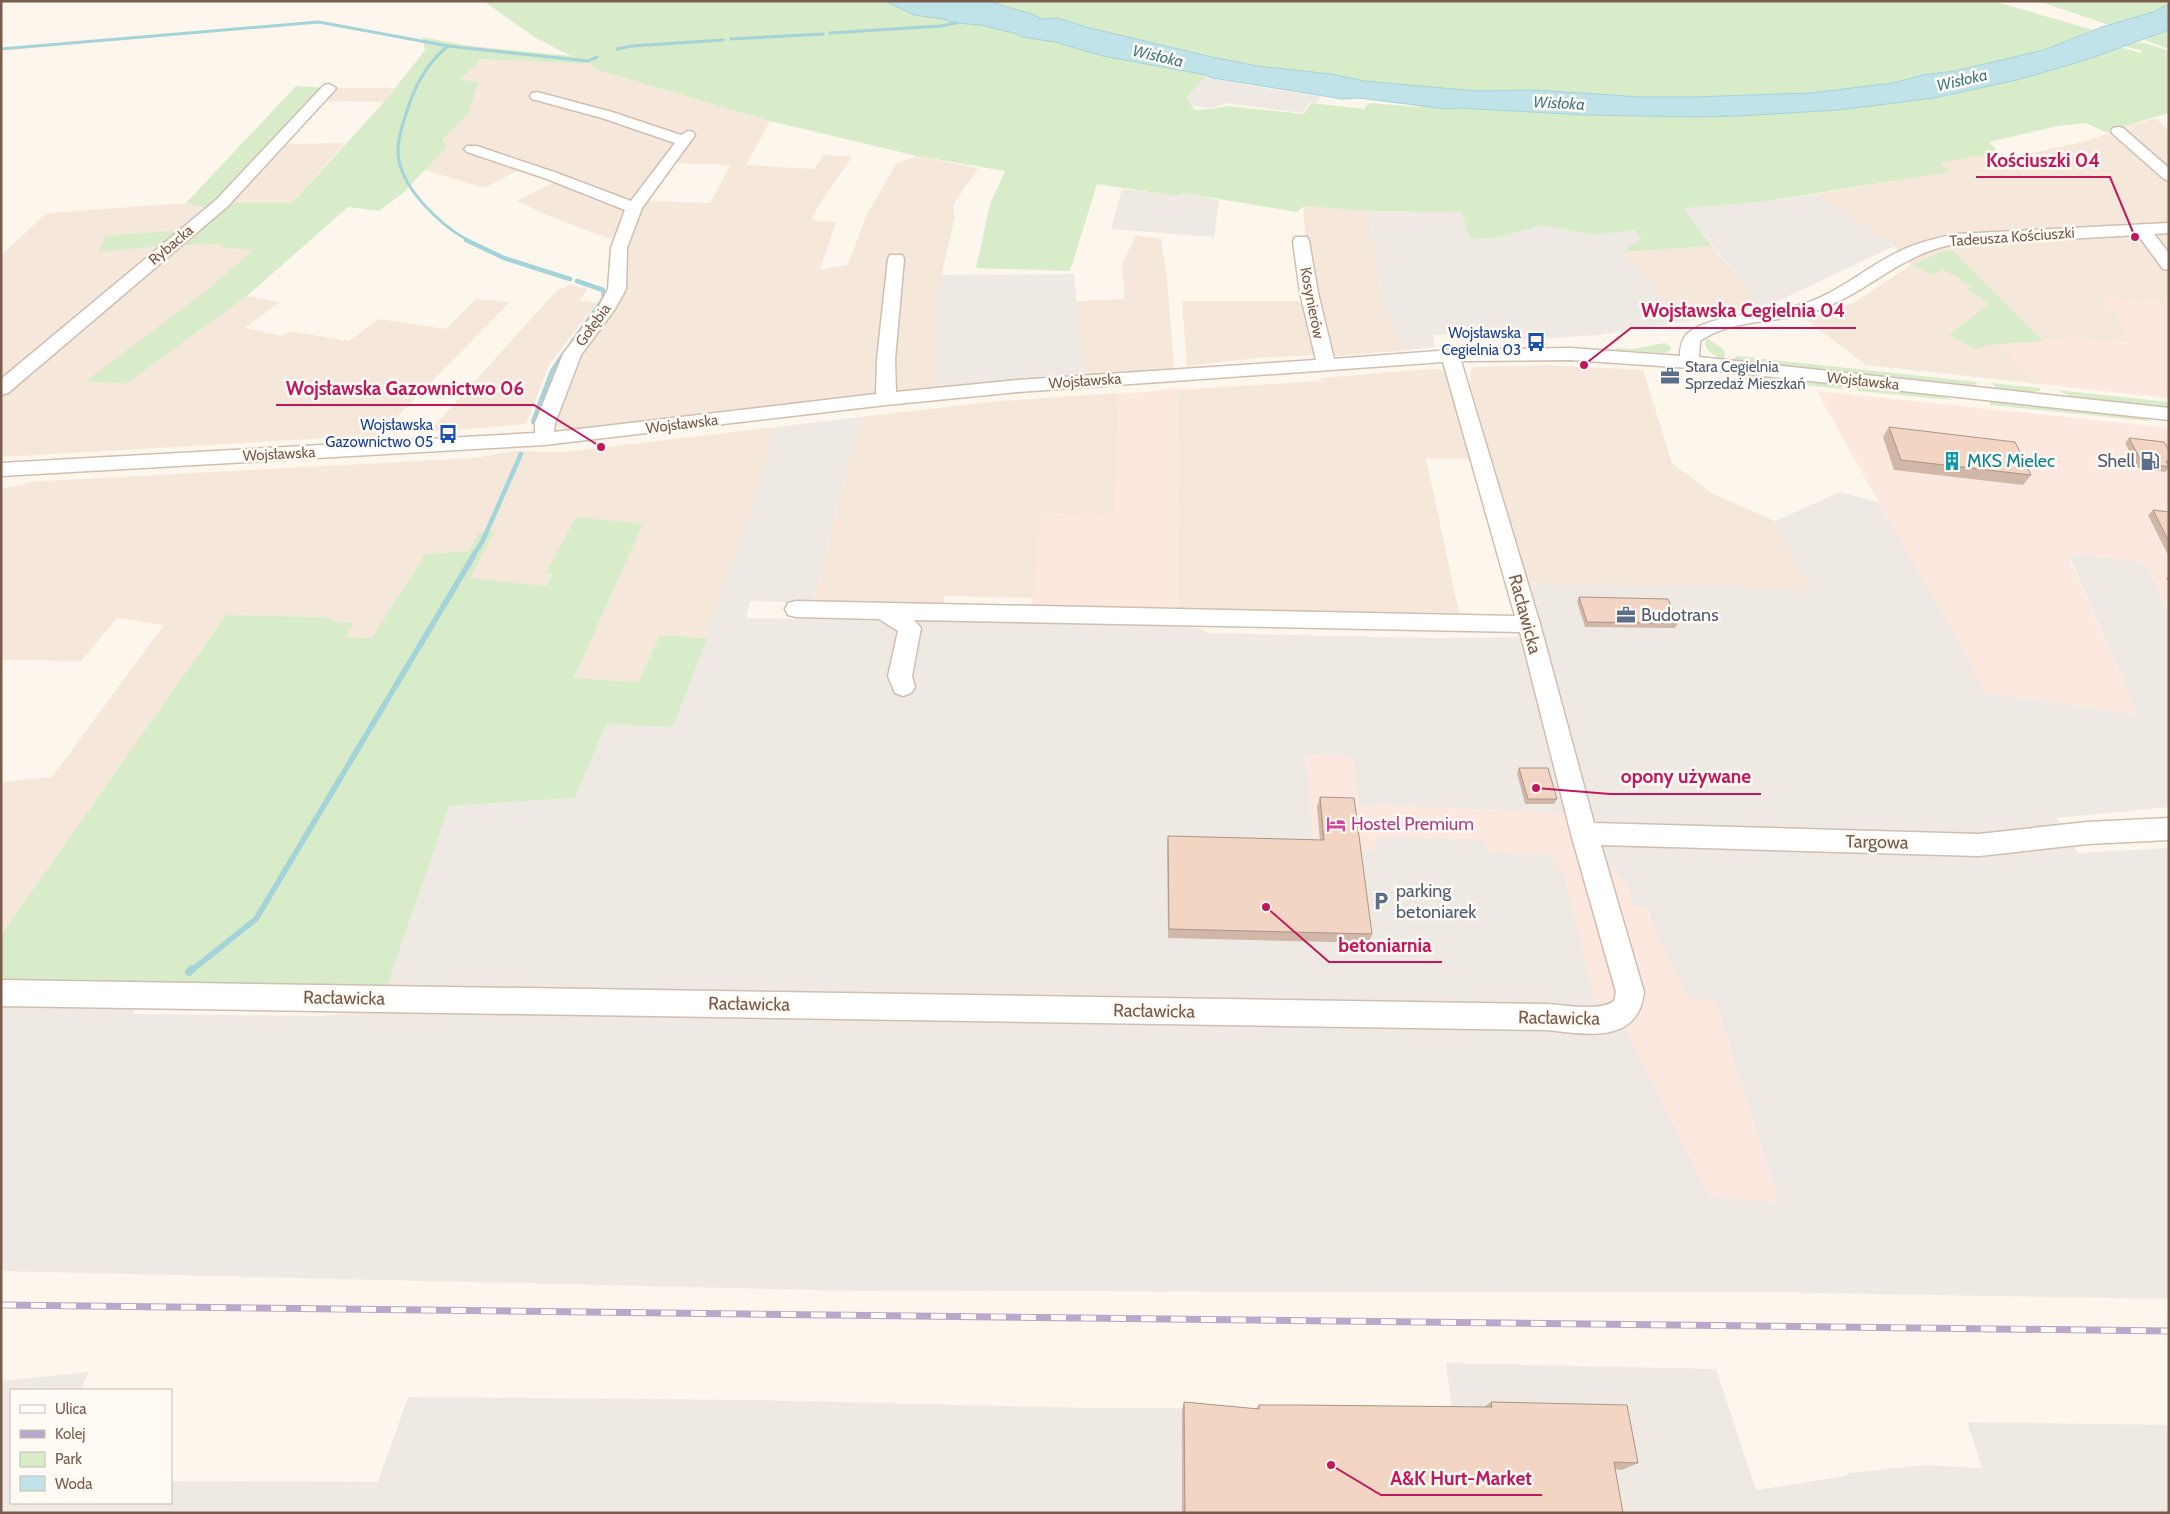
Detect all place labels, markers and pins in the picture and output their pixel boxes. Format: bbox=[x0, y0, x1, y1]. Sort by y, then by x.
callout: Kościuszki 04 bbox=[1976, 143, 2110, 177]
callout: Wojsławska Cegielnia 04 bbox=[1631, 294, 1856, 328]
place label: Wojsławska Cegielnia 03 bbox=[1441, 324, 1522, 359]
bus stop icon: Wojsławska Cegielnia 03 bbox=[1525, 331, 1547, 353]
place label: Stara Cegielnia Sprzedaż Mieszkań bbox=[1685, 358, 1806, 393]
office icon: Stara Cegielnia Sprzedaż Mieszkań bbox=[1659, 365, 1681, 387]
callout: Wojsławska Gazownictwo 06 bbox=[276, 371, 534, 405]
place label: Wojsławska Gazownictwo 05 bbox=[325, 416, 434, 451]
bus stop icon: Wojsławska Gazownictwo 05 bbox=[437, 423, 459, 445]
building icon: MKS Mielec bbox=[1941, 450, 1963, 472]
place label: MKS Mielec bbox=[1967, 450, 2055, 472]
place label: Shell bbox=[2097, 450, 2136, 472]
fuel station icon: Shell bbox=[2139, 450, 2161, 472]
office icon: Budotrans bbox=[1615, 604, 1637, 626]
place label: Budotrans bbox=[1641, 604, 1719, 626]
callout: opony używane bbox=[1610, 760, 1761, 794]
hotel icon: Hostel Premium bbox=[1325, 813, 1347, 835]
place label: Hostel Premium bbox=[1351, 813, 1474, 835]
place label: parking betoniarek bbox=[1396, 880, 1477, 923]
parking icon: parking betoniarek bbox=[1370, 890, 1392, 912]
callout: betoniarnia bbox=[1329, 928, 1442, 962]
callout: A&K Hurt-Market bbox=[1381, 1461, 1542, 1495]

